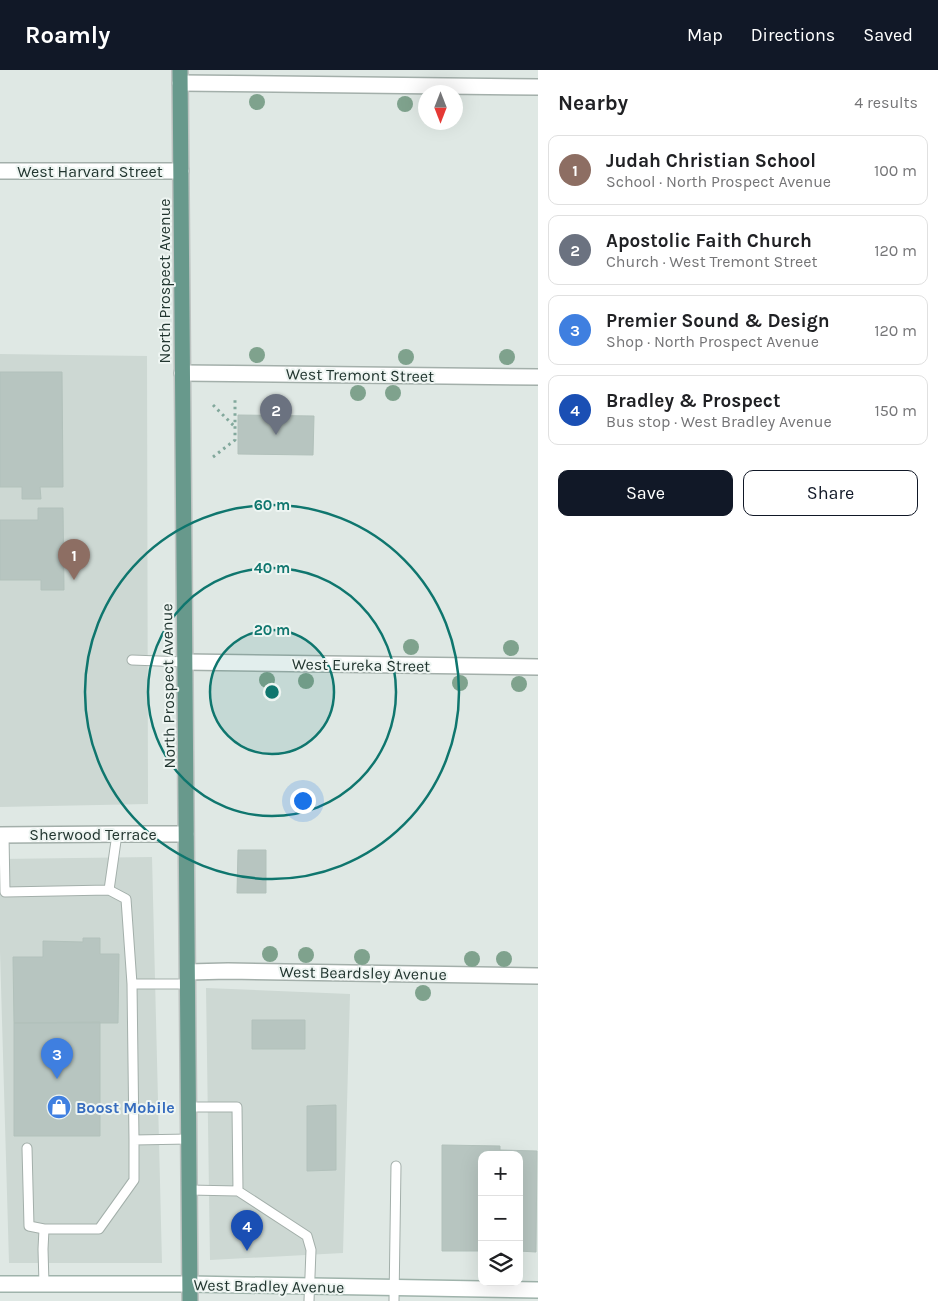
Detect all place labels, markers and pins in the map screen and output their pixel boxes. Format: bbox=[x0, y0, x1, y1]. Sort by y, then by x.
pin: 2 bbox=[260, 394, 292, 435]
pin: 1 bbox=[58, 539, 90, 580]
centre of rings bbox=[263, 683, 281, 701]
pin: 3 bbox=[41, 1038, 73, 1079]
shop icon: Boost Mobile bbox=[46, 1094, 72, 1120]
place label: Boost Mobile bbox=[76, 1098, 175, 1117]
pin: 4 bbox=[231, 1210, 263, 1251]

